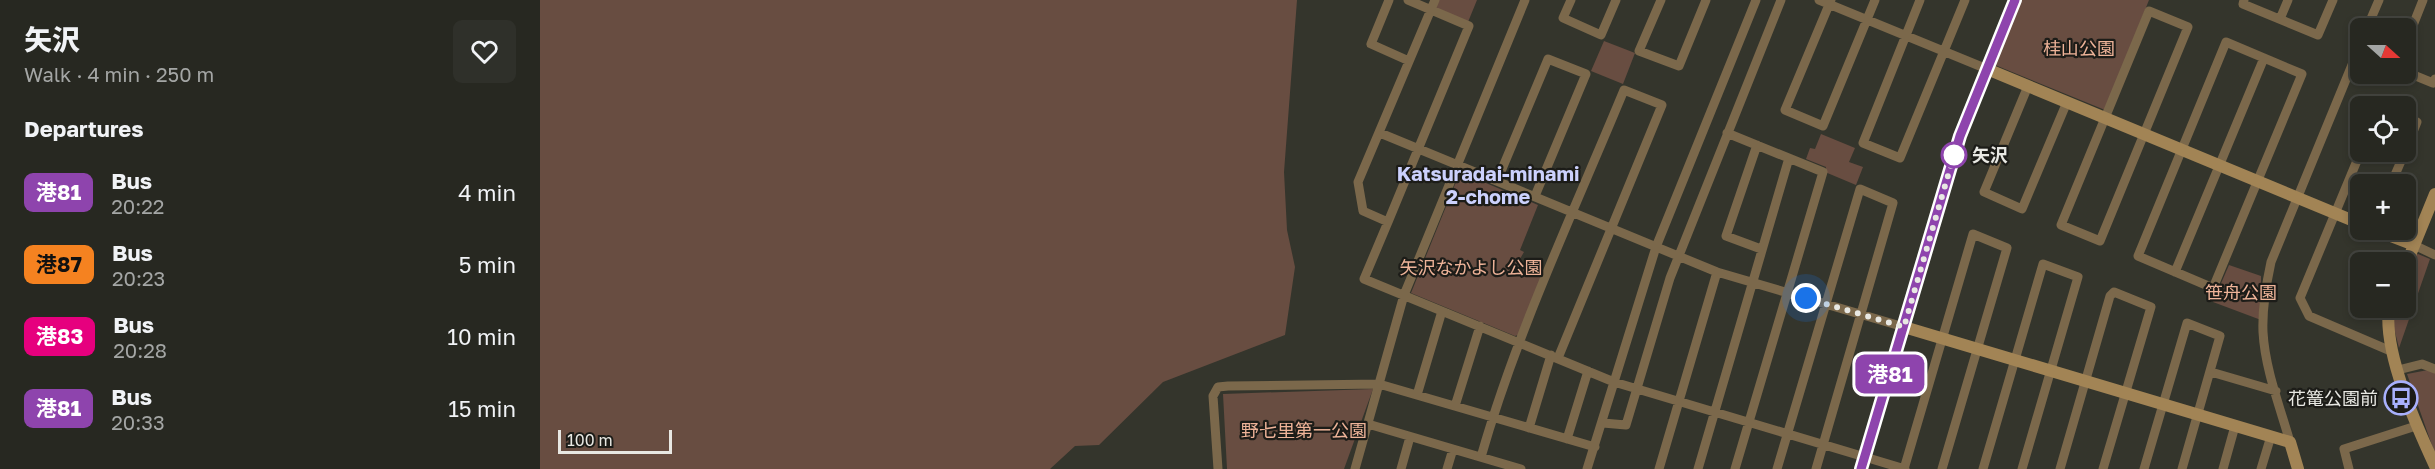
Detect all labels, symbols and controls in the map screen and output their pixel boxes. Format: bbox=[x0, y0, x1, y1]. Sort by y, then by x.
north arrow bbox=[2350, 18, 2416, 84]
map controls bbox=[2350, 18, 2416, 318]
button: heart bbox=[453, 20, 516, 83]
text: 矢沢 bbox=[24, 23, 80, 56]
park label: 桂山公園 bbox=[2043, 37, 2115, 59]
text: Walk · 4 min · 250 m bbox=[24, 62, 214, 86]
button: locate bbox=[2350, 96, 2416, 162]
text: Departures bbox=[24, 115, 143, 142]
marker: 矢沢 bbox=[1941, 142, 1967, 168]
place label: 矢沢 bbox=[1972, 144, 2008, 166]
district label: Katsuradai-minami 2-chome bbox=[1397, 161, 1579, 208]
text: Bus bbox=[111, 167, 152, 194]
button: + bbox=[2350, 174, 2416, 240]
text: 港81 bbox=[36, 179, 81, 205]
text: 4 min bbox=[458, 179, 516, 206]
text: 20:22 bbox=[111, 194, 164, 218]
text: Bus bbox=[112, 239, 153, 266]
text: 港87 bbox=[36, 251, 82, 277]
text: 5 min bbox=[459, 251, 516, 278]
button: − bbox=[2350, 252, 2416, 318]
park label: 矢沢なかよし公園 bbox=[1399, 256, 1543, 278]
text: 20:23 bbox=[112, 266, 165, 290]
park label: 笹舟公園 bbox=[2205, 281, 2277, 303]
your location bbox=[1791, 283, 1821, 313]
text: Bus bbox=[113, 311, 154, 338]
text: 港83 bbox=[36, 323, 83, 349]
text: 10 min bbox=[447, 323, 516, 350]
text: 20:28 bbox=[113, 338, 167, 362]
line badge: 港81 bbox=[1856, 354, 1924, 394]
text: 港81 bbox=[1867, 361, 1913, 387]
bus stop icon: 花篭公園前 bbox=[2383, 380, 2419, 416]
text: Bus bbox=[111, 383, 152, 410]
place label: 花篭公園前 bbox=[2288, 387, 2378, 409]
text: 港81 bbox=[36, 395, 81, 421]
text: 15 min bbox=[448, 395, 516, 422]
text: 20:33 bbox=[111, 410, 165, 434]
park label: 野七里第一公園 bbox=[1241, 419, 1367, 441]
scale bar bbox=[558, 427, 672, 454]
text: 100 m bbox=[567, 430, 613, 450]

